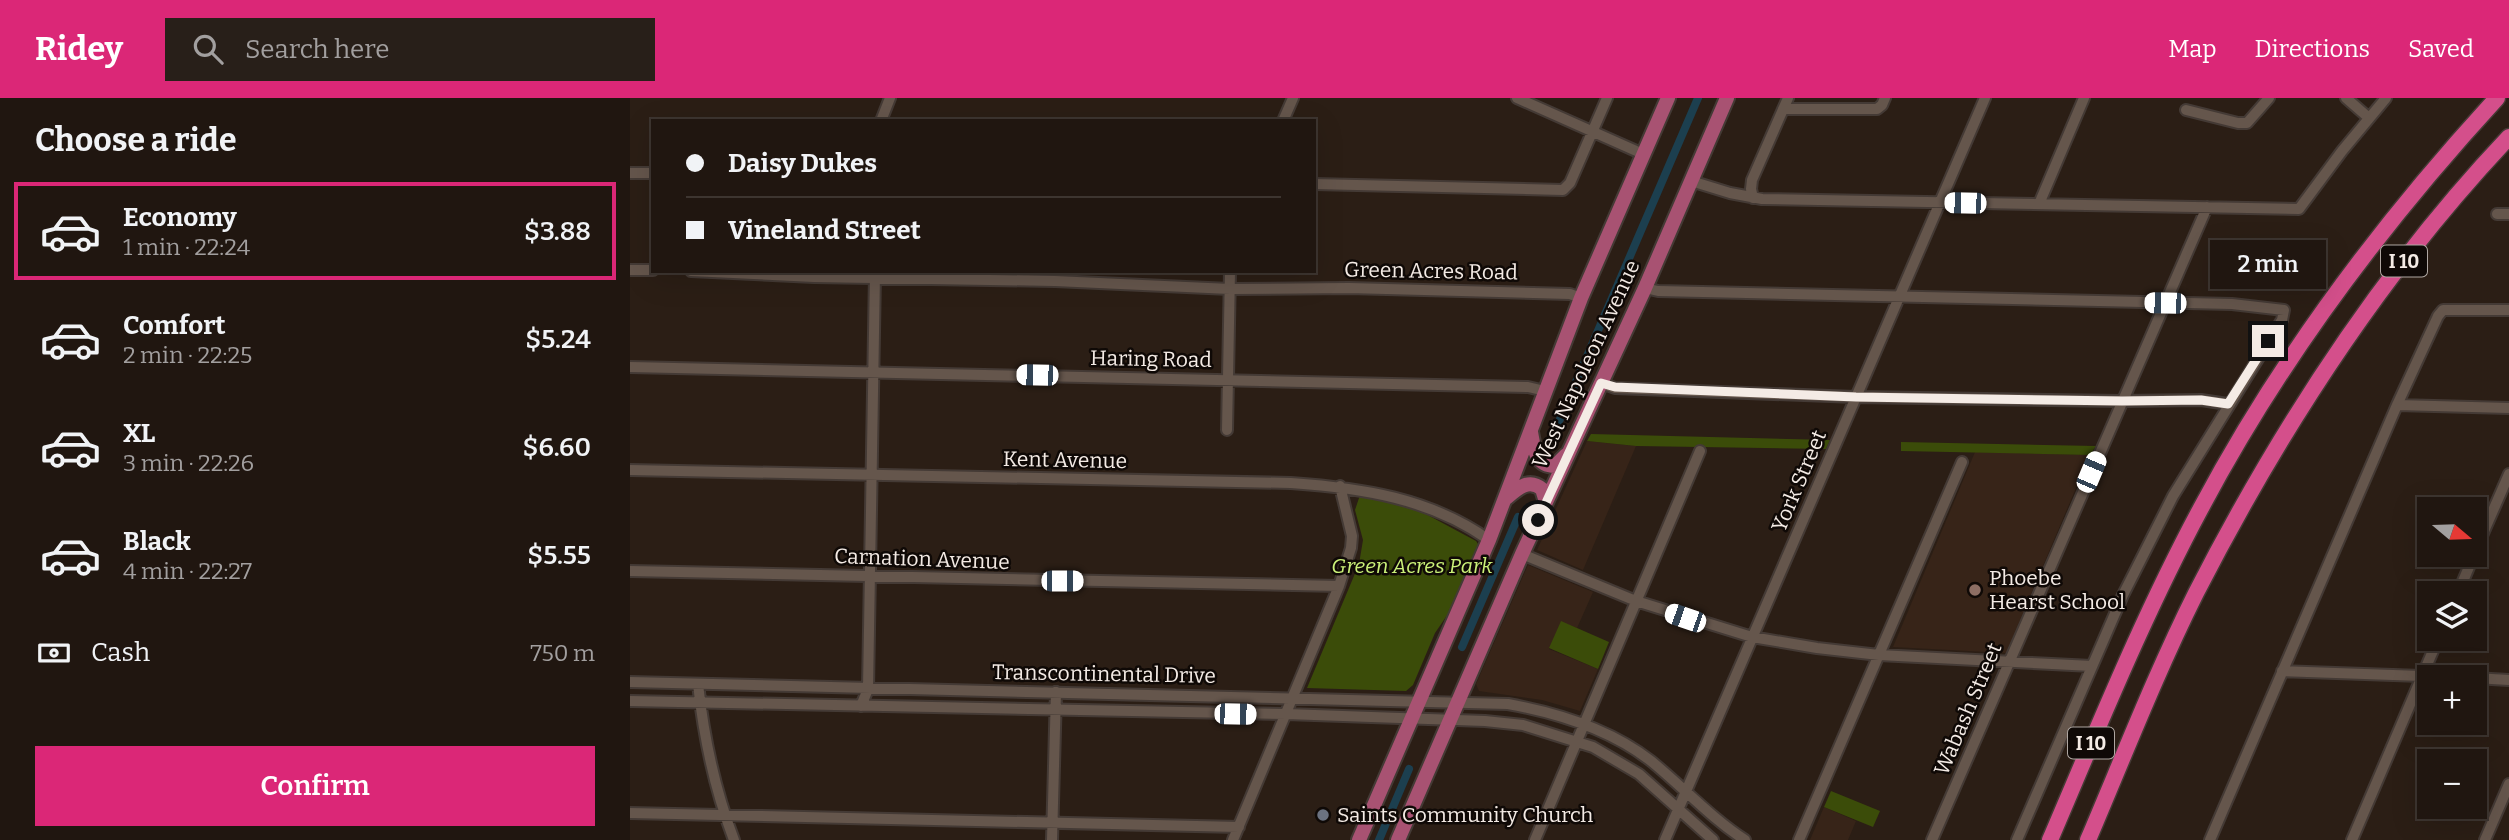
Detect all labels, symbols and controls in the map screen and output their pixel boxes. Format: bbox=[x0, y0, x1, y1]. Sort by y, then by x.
search box bbox=[165, 18, 655, 81]
text: Ridey bbox=[35, 29, 123, 69]
icon: search bbox=[189, 30, 227, 68]
text: Search here bbox=[245, 34, 389, 65]
text: Map bbox=[2168, 35, 2217, 63]
text: Directions bbox=[2255, 35, 2370, 63]
text: Saved bbox=[2408, 35, 2474, 63]
text: Choose a ride bbox=[35, 121, 236, 159]
text: Daisy Dukes bbox=[728, 148, 877, 179]
car bbox=[1944, 192, 1987, 214]
icon: car bbox=[39, 200, 102, 263]
text: Economy bbox=[123, 202, 237, 233]
text: Vineland Street bbox=[728, 215, 921, 246]
text: $3.88 bbox=[524, 216, 591, 247]
text: 1 min · 22:24 bbox=[123, 233, 250, 261]
callout: 2 min bbox=[2210, 240, 2326, 288]
road number: I 10 bbox=[2381, 246, 2427, 276]
text: 2 min bbox=[2238, 250, 2298, 278]
street label: Green Acres Road bbox=[1344, 256, 1518, 286]
street label: West Napoleon Avenue bbox=[1526, 256, 1646, 472]
car bbox=[2144, 292, 2187, 314]
icon: car bbox=[39, 308, 102, 371]
text: Comfort bbox=[123, 310, 226, 341]
text: $5.24 bbox=[525, 324, 591, 355]
route end bbox=[2252, 325, 2284, 357]
text: 2 min · 22:25 bbox=[123, 341, 252, 369]
street label: Haring Road bbox=[1090, 345, 1212, 373]
car bbox=[1016, 364, 1059, 386]
icon: car bbox=[39, 416, 102, 479]
text: XL bbox=[123, 418, 155, 449]
street label: York Street bbox=[1766, 426, 1832, 536]
text: $6.60 bbox=[523, 432, 591, 463]
street label: Kent Avenue bbox=[1003, 446, 1127, 474]
text: 3 min · 22:26 bbox=[123, 449, 254, 477]
car bbox=[2074, 449, 2109, 495]
north arrow bbox=[2417, 497, 2487, 567]
map controls bbox=[2417, 497, 2487, 819]
route start bbox=[1522, 504, 1554, 536]
icon: car bbox=[39, 524, 102, 587]
text: Black bbox=[123, 526, 191, 557]
text: $5.55 bbox=[527, 540, 591, 571]
street label: Carnation Avenue bbox=[834, 543, 1010, 575]
park label: Green Acres Park bbox=[1331, 553, 1493, 579]
text: 4 min · 22:27 bbox=[123, 557, 252, 585]
place label: Phoebe Hearst School bbox=[1989, 565, 2125, 615]
car bbox=[1042, 571, 1084, 592]
button: layers bbox=[2417, 581, 2487, 651]
marker: Phoebe Hearst School bbox=[1967, 582, 1983, 598]
car bbox=[1662, 601, 1709, 635]
icon: cash bbox=[35, 634, 73, 672]
text: Cash bbox=[91, 637, 150, 668]
street label: Wabash Street bbox=[1928, 638, 2008, 779]
text: 750 m bbox=[530, 639, 595, 667]
street label: Transcontinental Drive bbox=[992, 659, 1216, 689]
button: + bbox=[2417, 665, 2487, 735]
car bbox=[1214, 703, 1257, 725]
road number: I 10 bbox=[2068, 728, 2114, 758]
button: Confirm bbox=[35, 746, 595, 826]
button: − bbox=[2417, 749, 2487, 819]
place label: Saints Community Church bbox=[1337, 802, 1593, 828]
marker: Saints Community Church bbox=[1315, 807, 1331, 823]

